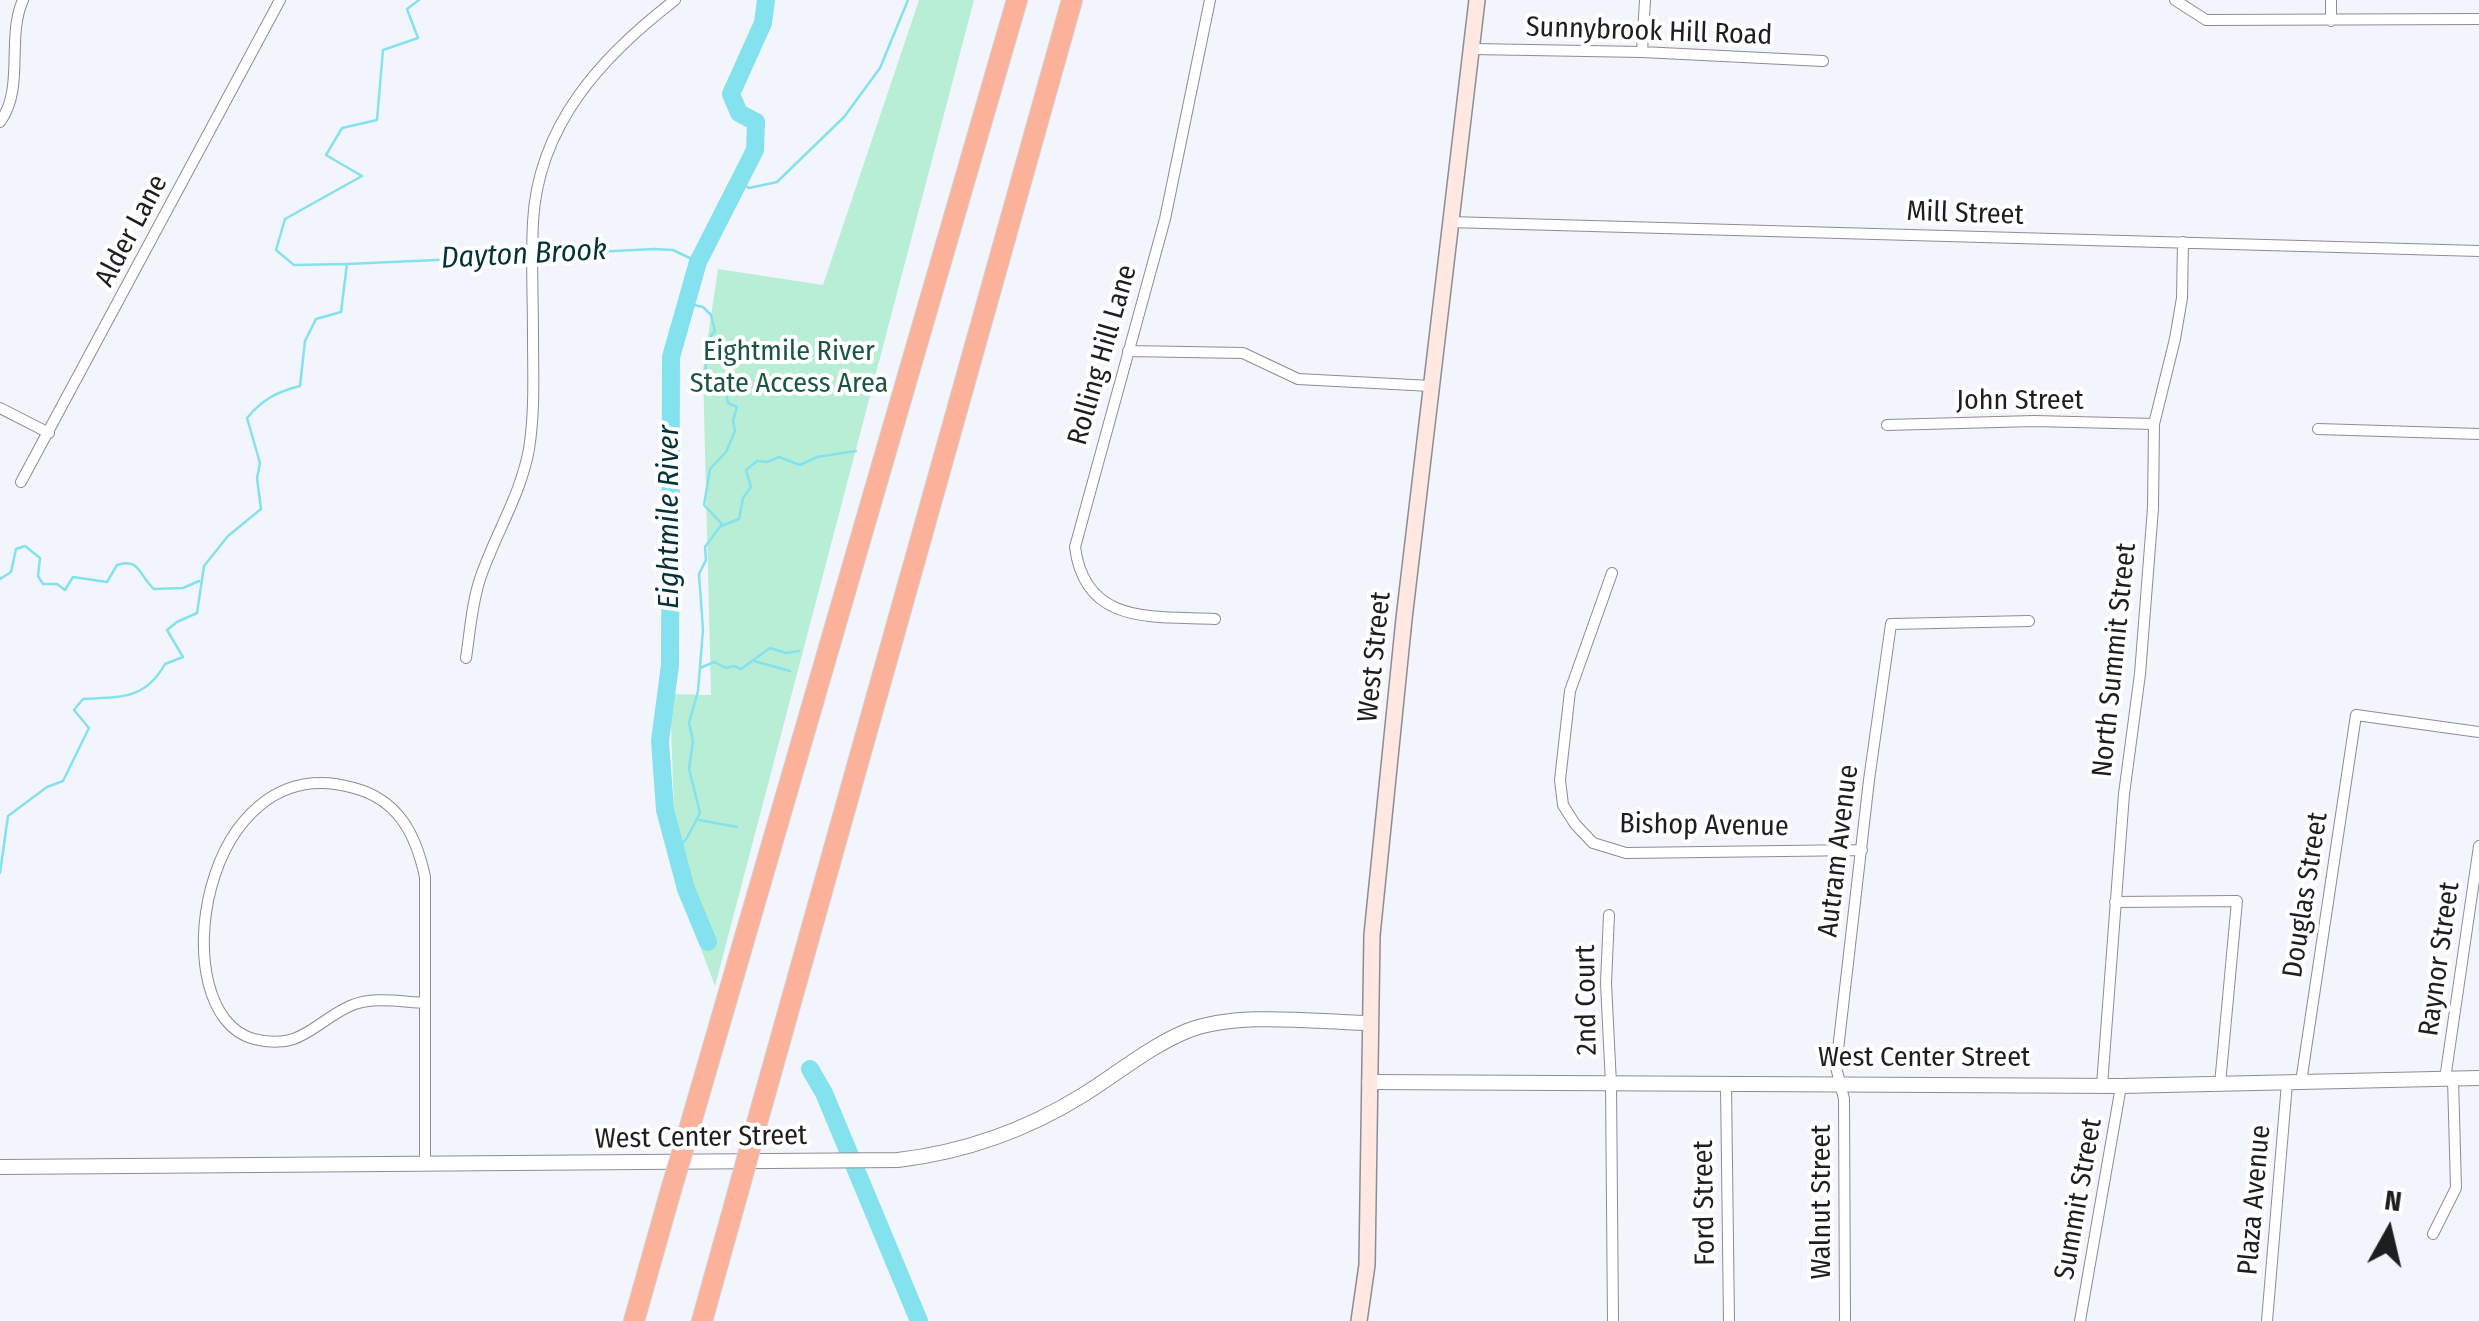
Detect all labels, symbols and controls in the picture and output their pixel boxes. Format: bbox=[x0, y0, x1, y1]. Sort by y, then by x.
street label: Sunnybrook Hill Road bbox=[1525, 11, 1773, 53]
street label: Alder Lane bbox=[89, 169, 175, 293]
street label: Mill Street bbox=[1906, 195, 2024, 233]
water label: Dayton Brook bbox=[440, 233, 608, 277]
street label: Rolling Hill Lane bbox=[1061, 261, 1145, 449]
park label: Eightmile River State Access Area bbox=[690, 335, 888, 401]
street label: John Street bbox=[1956, 384, 2084, 418]
water label: Eightmile River bbox=[652, 425, 688, 609]
street label: North Summit Street bbox=[2086, 541, 2144, 779]
street label: West Street bbox=[1351, 590, 1399, 724]
street label: Autram Avenue bbox=[1812, 763, 1866, 939]
street label: Bishop Avenue bbox=[1619, 808, 1789, 844]
street label: Douglas Street bbox=[2276, 810, 2336, 980]
street label: Raynor Street bbox=[2413, 880, 2467, 1038]
street label: 2nd Court bbox=[1569, 944, 1605, 1056]
street label: West Center Street bbox=[1818, 1041, 2030, 1075]
street label: Summit Street bbox=[2048, 1116, 2110, 1282]
street label: West Center Street bbox=[595, 1119, 807, 1157]
street label: Plaza Avenue bbox=[2232, 1124, 2278, 1276]
street label: Walnut Street bbox=[1805, 1125, 1839, 1279]
street label: Ford Street bbox=[1687, 1140, 1723, 1266]
north arrow bbox=[2339, 1181, 2439, 1281]
text: N bbox=[2383, 1183, 2404, 1218]

